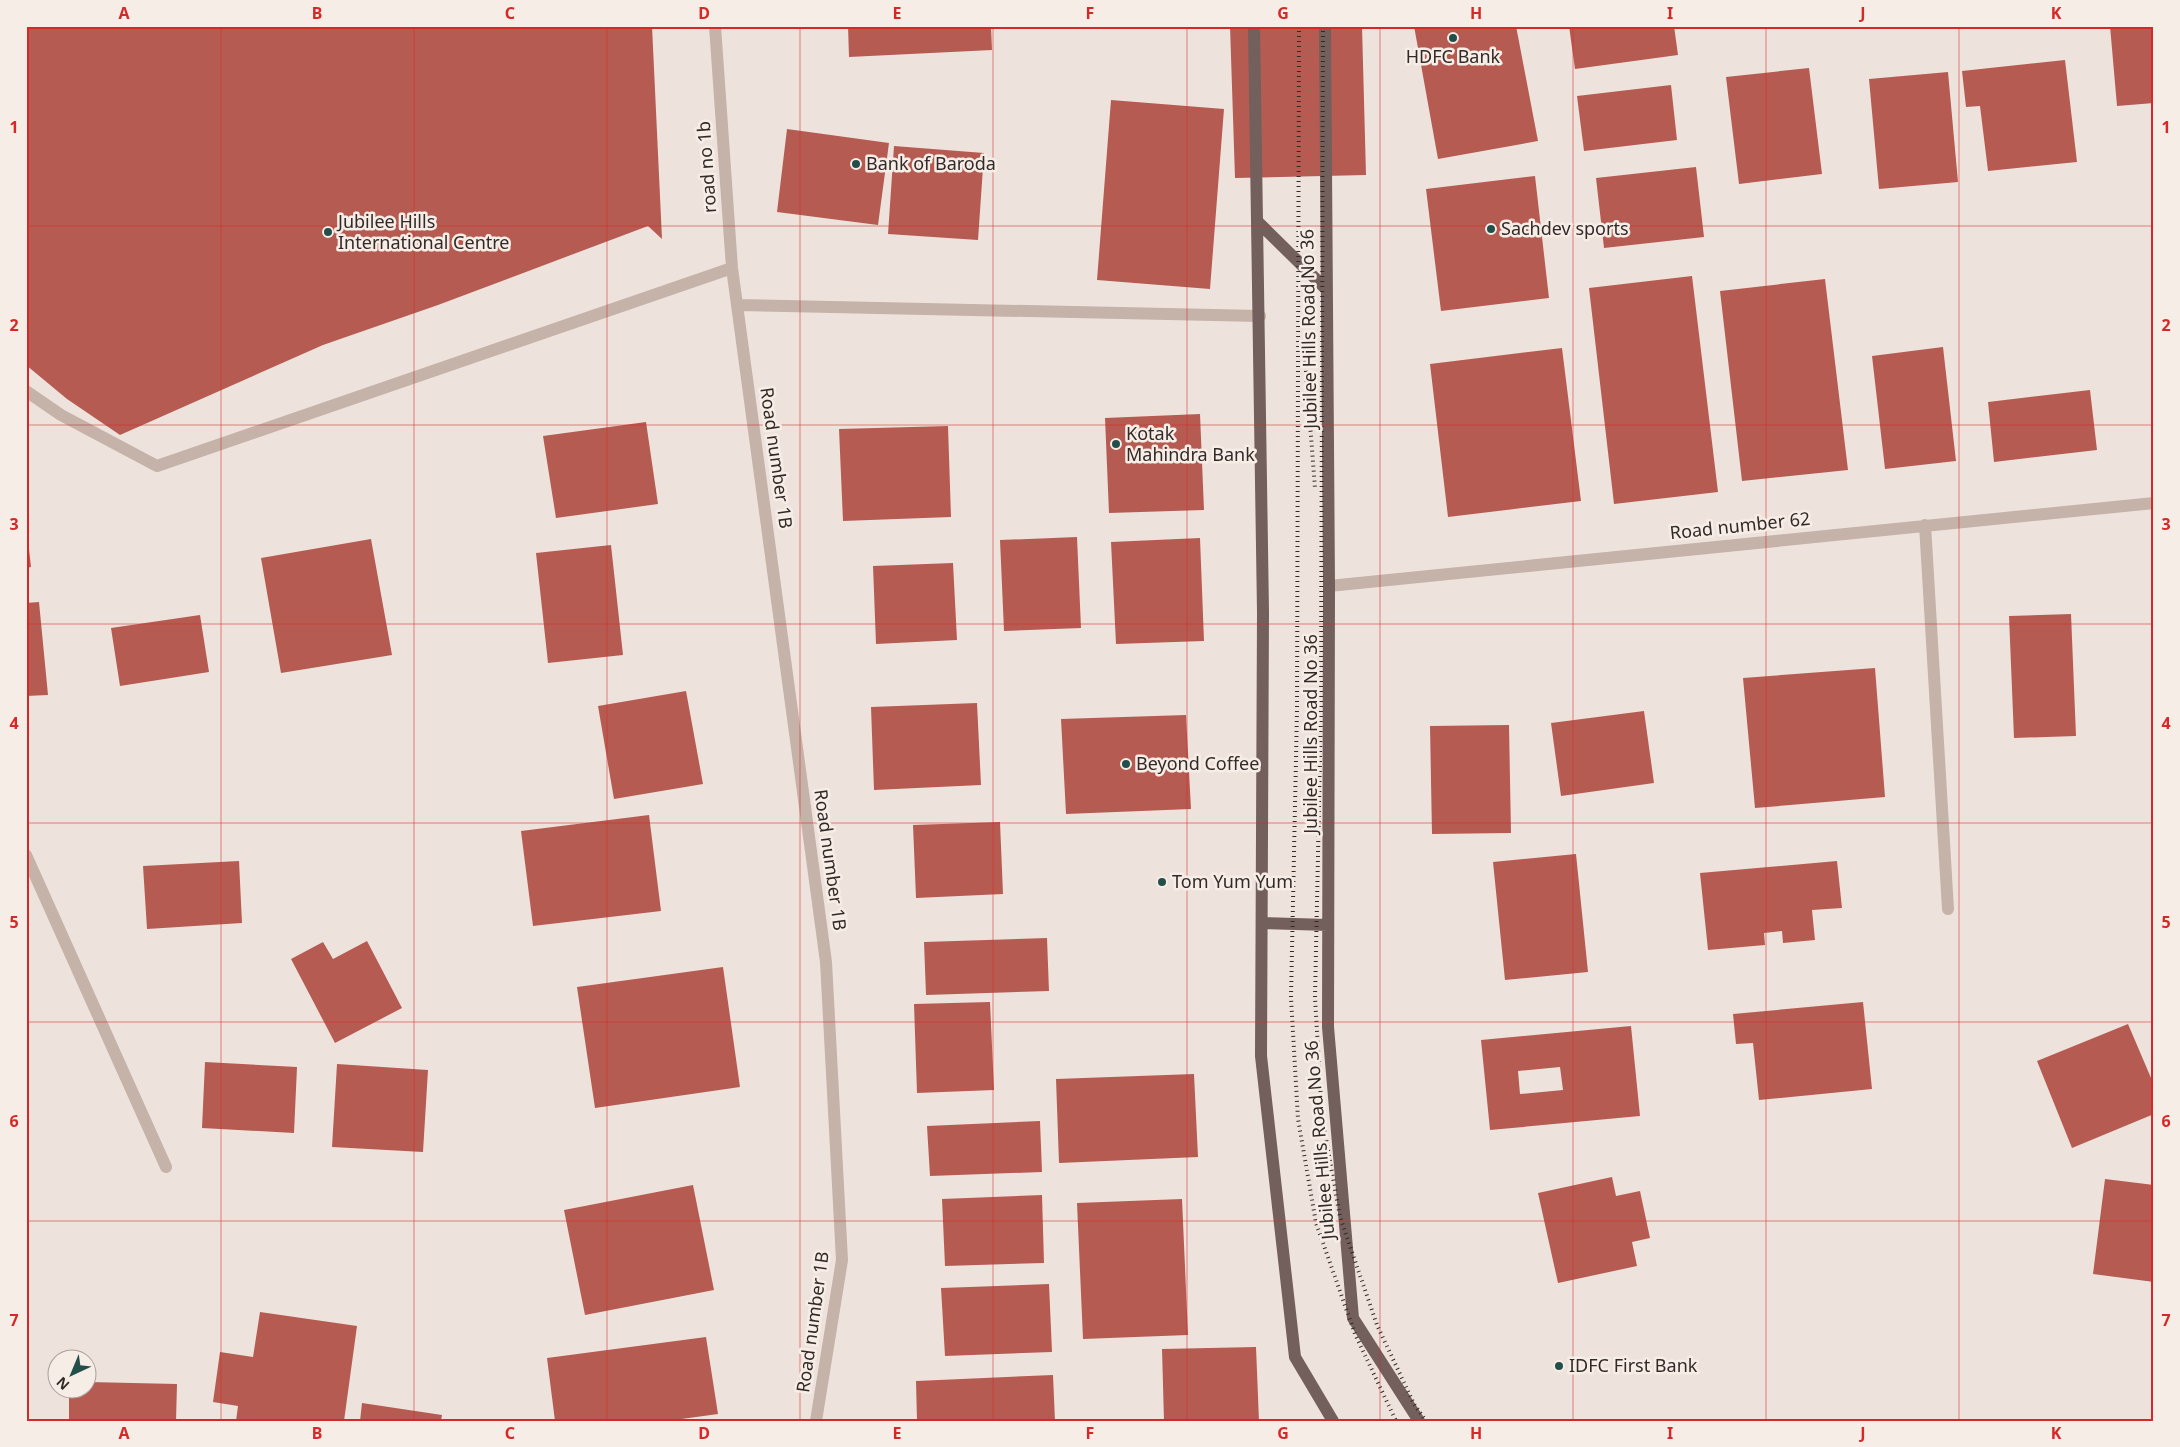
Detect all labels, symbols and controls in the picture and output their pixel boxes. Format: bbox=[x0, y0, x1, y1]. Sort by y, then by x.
text: A bbox=[118, 2, 130, 24]
text: B bbox=[312, 2, 322, 24]
text: C bbox=[505, 2, 515, 24]
text: D bbox=[698, 2, 710, 24]
text: E bbox=[893, 2, 902, 24]
text: F bbox=[1086, 2, 1094, 24]
text: G bbox=[1277, 2, 1289, 24]
text: H bbox=[1470, 2, 1482, 24]
text: I bbox=[1667, 2, 1673, 24]
text: J bbox=[1858, 2, 1866, 24]
text: K bbox=[2051, 2, 2062, 24]
marker: HDFC Bank bbox=[1447, 32, 1459, 44]
place label: HDFC Bank bbox=[1406, 44, 1501, 68]
text: 1 bbox=[9, 116, 19, 138]
text: 1 bbox=[2161, 116, 2171, 138]
street label: road no 1b bbox=[691, 120, 721, 214]
place label: Bank of Baroda bbox=[866, 151, 996, 175]
marker: Bank of Baroda bbox=[850, 158, 862, 170]
place label: Jubilee Hills International Centre bbox=[336, 209, 510, 254]
place label: Sachdev sports bbox=[1501, 216, 1629, 240]
marker: Sachdev sports bbox=[1485, 223, 1497, 235]
marker: Jubilee Hills International Centre bbox=[322, 226, 334, 238]
street label: Jubilee Hills Road No 36 bbox=[1294, 229, 1322, 431]
text: 2 bbox=[9, 314, 19, 336]
text: 2 bbox=[2161, 314, 2171, 336]
street label: Road number 1B bbox=[755, 386, 799, 530]
place label: Kotak Mahindra Bank bbox=[1126, 421, 1255, 466]
marker: Kotak Mahindra Bank bbox=[1110, 438, 1122, 450]
street label: Road number 62 bbox=[1669, 506, 1811, 544]
text: 3 bbox=[9, 513, 19, 535]
text: 3 bbox=[2161, 513, 2171, 535]
street label: Jubilee Hills Road No 36 bbox=[1298, 634, 1322, 836]
text: 4 bbox=[9, 712, 19, 734]
text: 4 bbox=[2161, 712, 2171, 734]
place label: Beyond Coffee bbox=[1136, 751, 1259, 775]
marker: Beyond Coffee bbox=[1120, 758, 1132, 770]
street label: Road number 1B bbox=[809, 788, 853, 932]
place label: Tom Yum Yum bbox=[1172, 869, 1293, 893]
marker: Tom Yum Yum bbox=[1156, 876, 1168, 888]
text: 5 bbox=[9, 911, 19, 933]
text: 5 bbox=[2161, 911, 2171, 933]
street label: Jubilee Hills Road No 36 bbox=[1298, 1040, 1340, 1243]
text: 6 bbox=[9, 1110, 19, 1132]
text: 6 bbox=[2161, 1110, 2171, 1132]
street label: Road number 1B bbox=[790, 1250, 834, 1394]
text: 7 bbox=[9, 1309, 19, 1331]
text: 7 bbox=[2161, 1309, 2171, 1331]
north arrow bbox=[48, 1350, 98, 1400]
place label: IDFC First Bank bbox=[1569, 1353, 1698, 1377]
marker: IDFC First Bank bbox=[1553, 1360, 1565, 1372]
text: N bbox=[52, 1373, 73, 1395]
text: A bbox=[118, 1422, 130, 1444]
text: B bbox=[312, 1422, 322, 1444]
text: C bbox=[505, 1422, 515, 1444]
text: D bbox=[698, 1422, 710, 1444]
text: E bbox=[893, 1422, 902, 1444]
text: F bbox=[1086, 1422, 1094, 1444]
text: G bbox=[1277, 1422, 1289, 1444]
text: H bbox=[1470, 1422, 1482, 1444]
text: I bbox=[1667, 1422, 1673, 1444]
text: J bbox=[1858, 1422, 1866, 1444]
text: K bbox=[2051, 1422, 2062, 1444]

